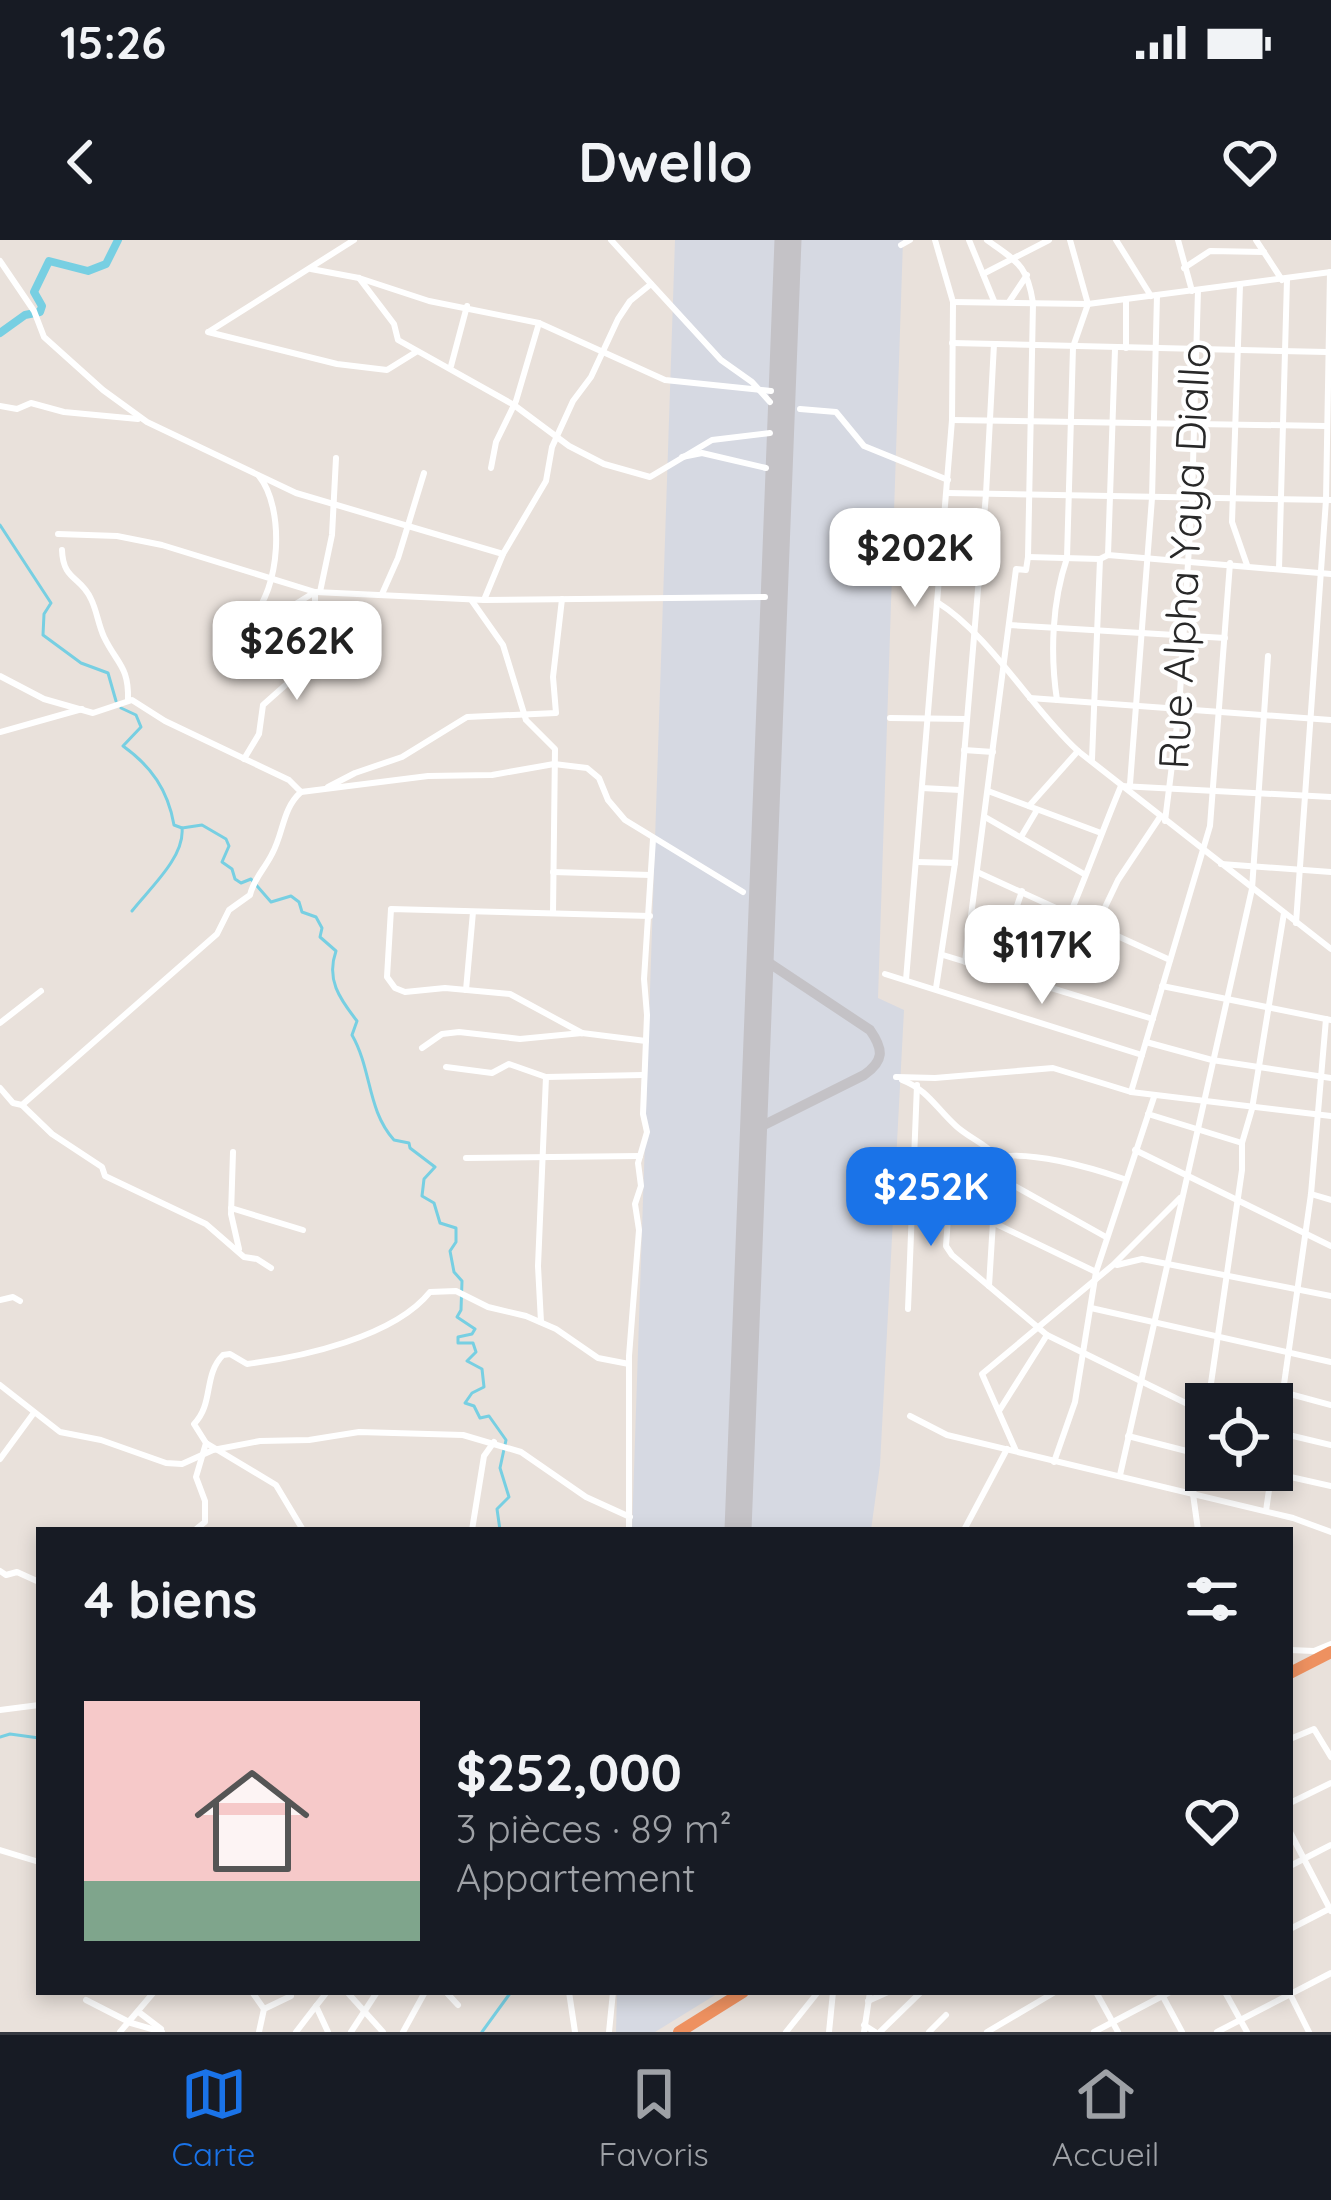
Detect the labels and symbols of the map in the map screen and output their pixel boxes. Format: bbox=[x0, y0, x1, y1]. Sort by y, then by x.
street label: Rue Alpha Yaya Diallo bbox=[1146, 341, 1222, 771]
pin: $202K bbox=[831, 508, 999, 610]
pin: $262K bbox=[213, 601, 381, 703]
pin: $117K bbox=[958, 905, 1126, 1007]
pin: $252K bbox=[847, 1147, 1015, 1249]

